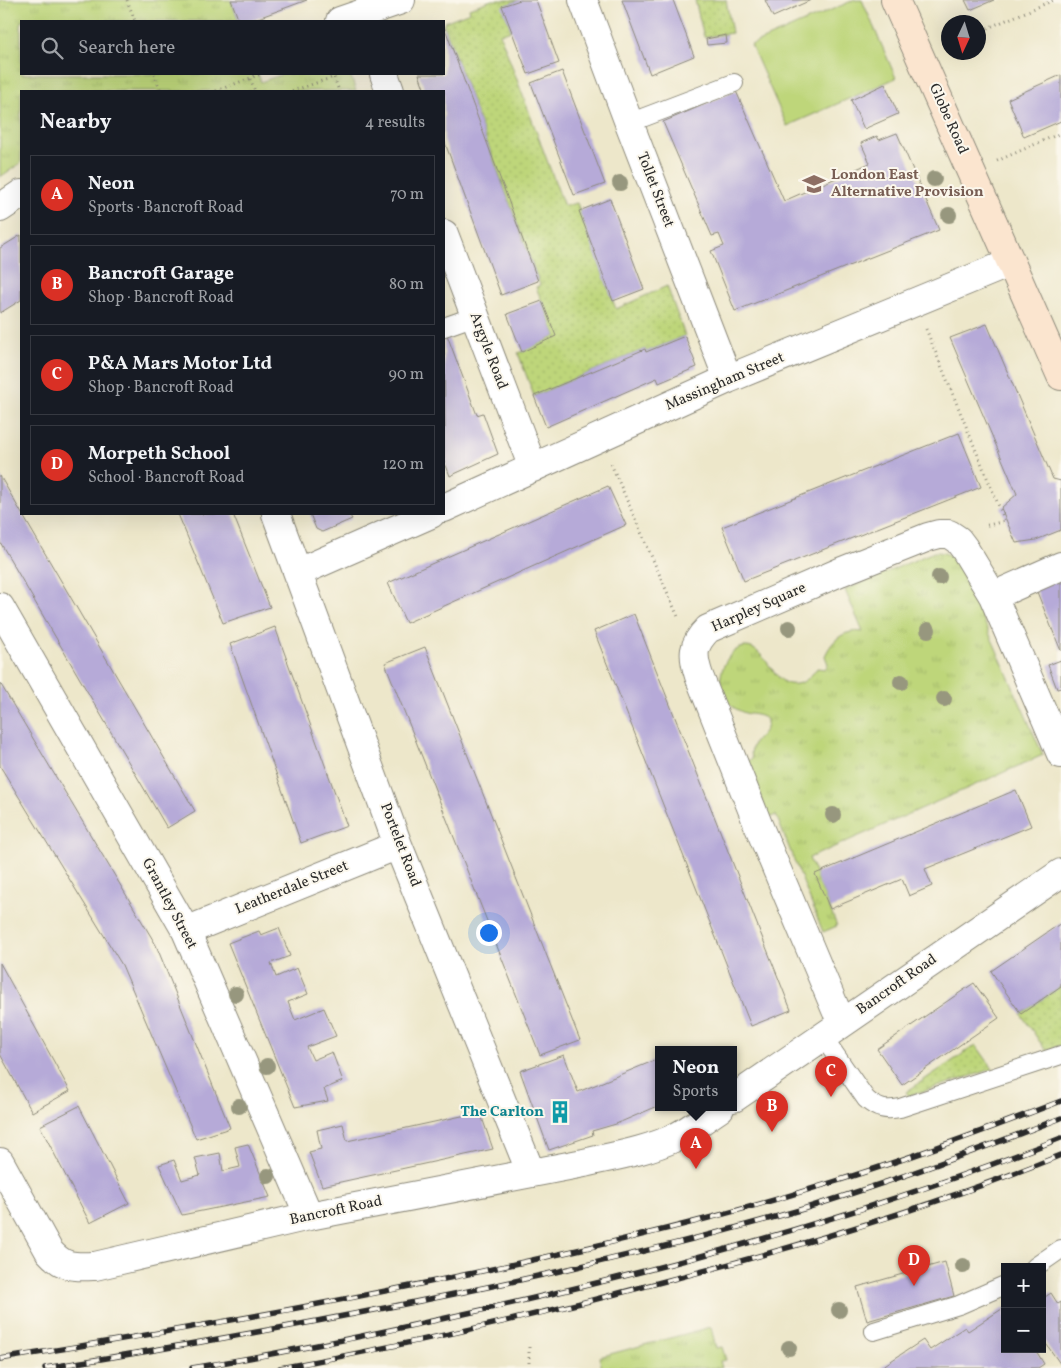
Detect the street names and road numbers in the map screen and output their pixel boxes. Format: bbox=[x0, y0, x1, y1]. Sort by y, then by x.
street label: Globe Road bbox=[923, 80, 973, 158]
street label: Tollet Street bbox=[631, 149, 679, 231]
street label: Argyle Road bbox=[464, 309, 512, 393]
street label: Massingham Street bbox=[662, 347, 788, 417]
street label: Harpley Square bbox=[708, 578, 810, 638]
street label: Portelet Road bbox=[374, 800, 426, 890]
street label: Grantley Street bbox=[136, 855, 202, 953]
street label: Leatherdale Street bbox=[232, 856, 352, 920]
street label: Bancroft Road bbox=[852, 949, 942, 1021]
street label: Bancroft Road bbox=[288, 1191, 384, 1231]

